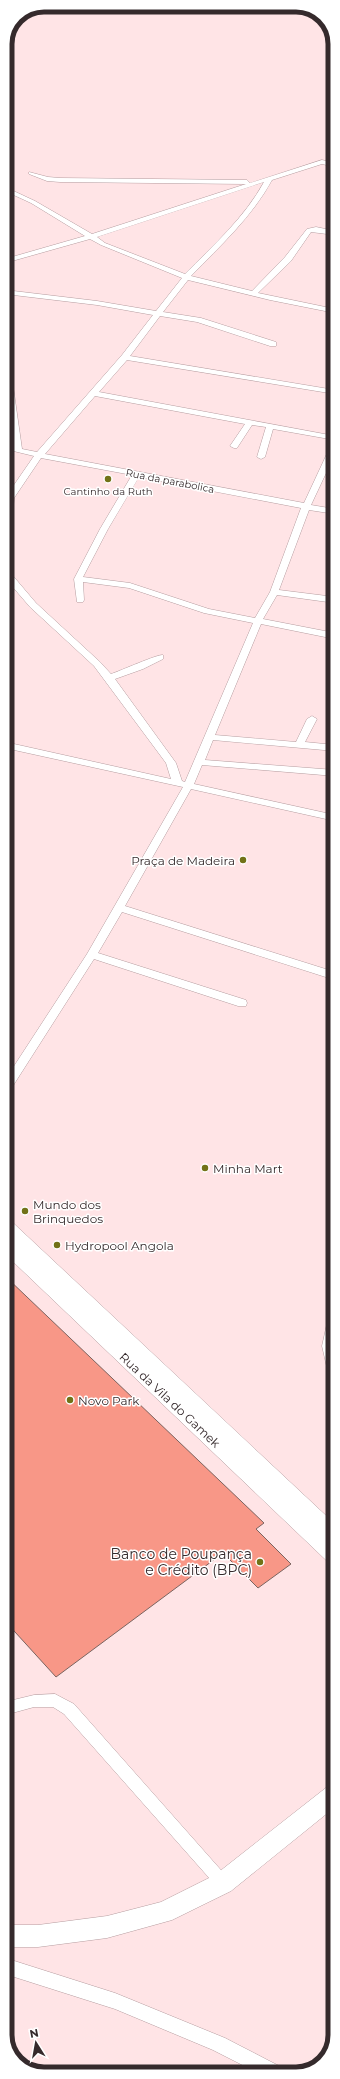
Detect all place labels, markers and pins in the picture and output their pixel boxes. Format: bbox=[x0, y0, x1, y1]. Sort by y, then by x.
marker: Cantinho da Ruth bbox=[103, 474, 113, 484]
place label: Cantinho da Ruth bbox=[64, 485, 152, 498]
place label: Praça de Madeira bbox=[131, 853, 235, 868]
marker: Praça de Madeira bbox=[238, 855, 248, 865]
place label: Minha Mart bbox=[213, 1161, 283, 1176]
marker: Minha Mart bbox=[200, 1163, 210, 1173]
place label: Mundo dos Brinquedos bbox=[33, 1197, 103, 1226]
marker: Mundo dos Brinquedos bbox=[20, 1206, 30, 1216]
place label: Hydropool Angola bbox=[65, 1238, 174, 1253]
marker: Hydropool Angola bbox=[52, 1240, 62, 1250]
place label: Novo Park bbox=[78, 1393, 140, 1408]
marker: Novo Park bbox=[65, 1395, 75, 1405]
place label: Banco de Poupança e Crédito (BPC) bbox=[111, 1545, 252, 1579]
marker: Banco de Poupança e Crédito (BPC) bbox=[255, 1557, 265, 1567]

